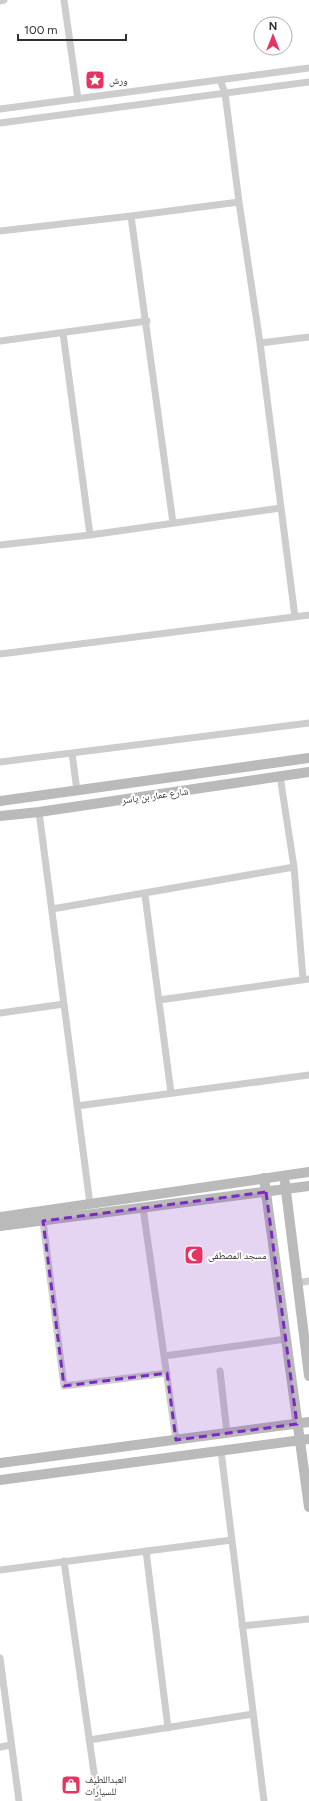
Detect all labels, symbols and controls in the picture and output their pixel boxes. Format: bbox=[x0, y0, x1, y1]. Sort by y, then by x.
scale bar bbox=[18, 16, 126, 42]
north arrow bbox=[253, 16, 293, 56]
text: N bbox=[269, 20, 277, 33]
text: 100 m bbox=[24, 23, 58, 37]
place icon: ورش bbox=[84, 69, 106, 91]
place label: ورش bbox=[109, 74, 128, 87]
street label: شارع عمار بن ياسر bbox=[120, 784, 190, 807]
mosque icon: مسجد المصطفى bbox=[183, 1244, 205, 1266]
place label: مسجد المصطفى bbox=[208, 1249, 267, 1262]
place label: العبداللطيف للسيارات bbox=[85, 1773, 126, 1798]
shop icon: العبداللطيف للسيارات bbox=[60, 1774, 82, 1796]

